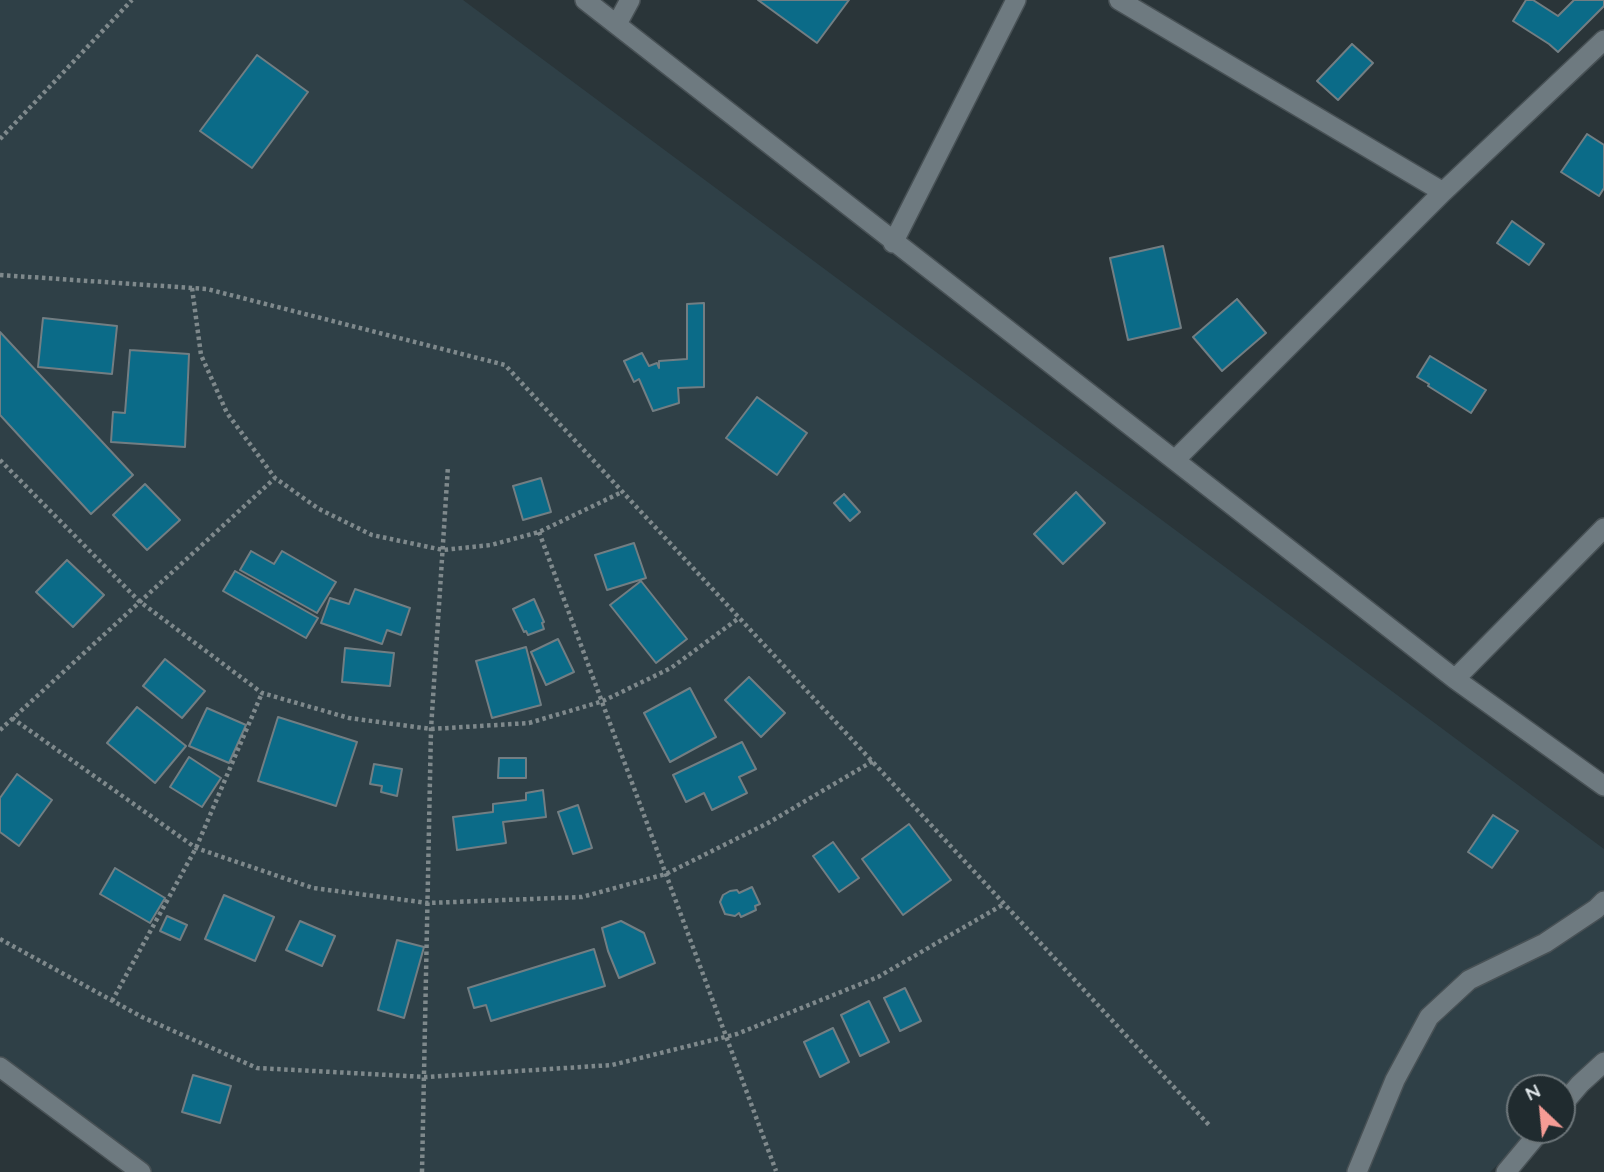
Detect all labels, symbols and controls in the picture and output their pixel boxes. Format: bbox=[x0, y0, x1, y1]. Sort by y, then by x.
north arrow bbox=[1506, 1074, 1576, 1144]
text: N bbox=[1521, 1078, 1544, 1106]

